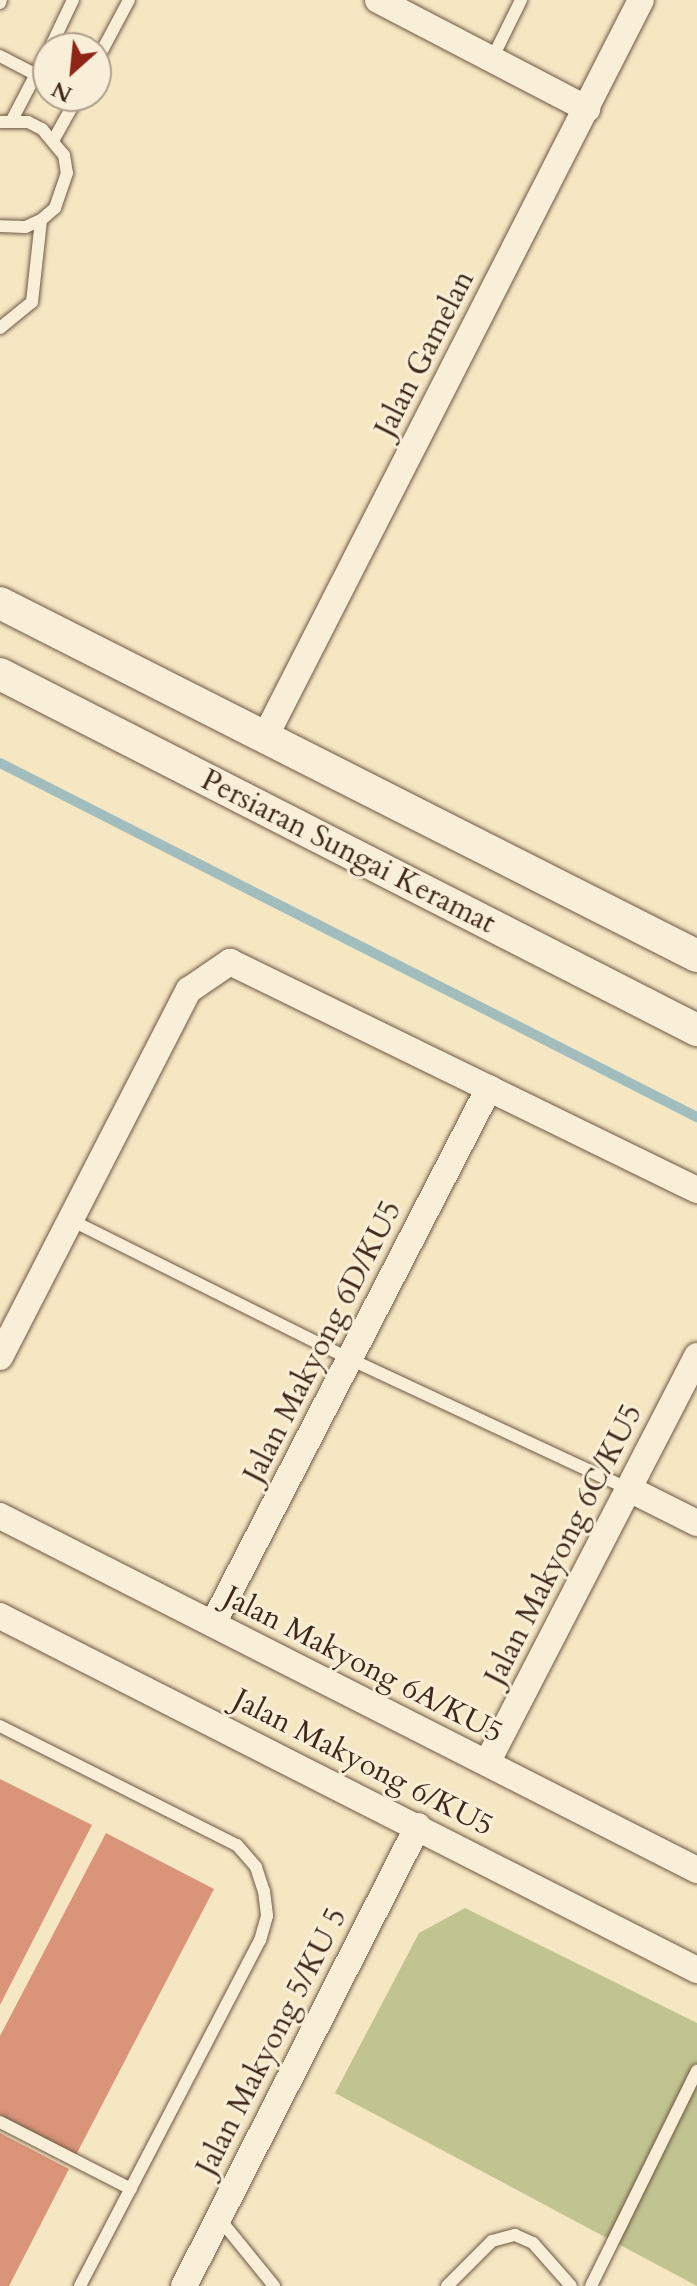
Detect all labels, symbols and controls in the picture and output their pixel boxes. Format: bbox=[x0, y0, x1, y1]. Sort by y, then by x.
north arrow bbox=[32, 32, 112, 112]
text: N bbox=[47, 74, 77, 109]
street label: Jalan Gamelan bbox=[368, 265, 482, 443]
street label: Persiaran Sungai Keramat bbox=[195, 762, 501, 942]
street label: Jalan Makyong 6D/KU5 bbox=[236, 1195, 410, 1489]
street label: Jalan Makyong 6C/KU5 bbox=[478, 1399, 650, 1691]
street label: Jalan Makyong 6A/KU5 bbox=[217, 1579, 509, 1751]
street label: Jalan Makyong 6/KU5 bbox=[227, 1682, 499, 1844]
street label: Jalan Makyong 5/KU 5 bbox=[189, 1902, 355, 2182]

